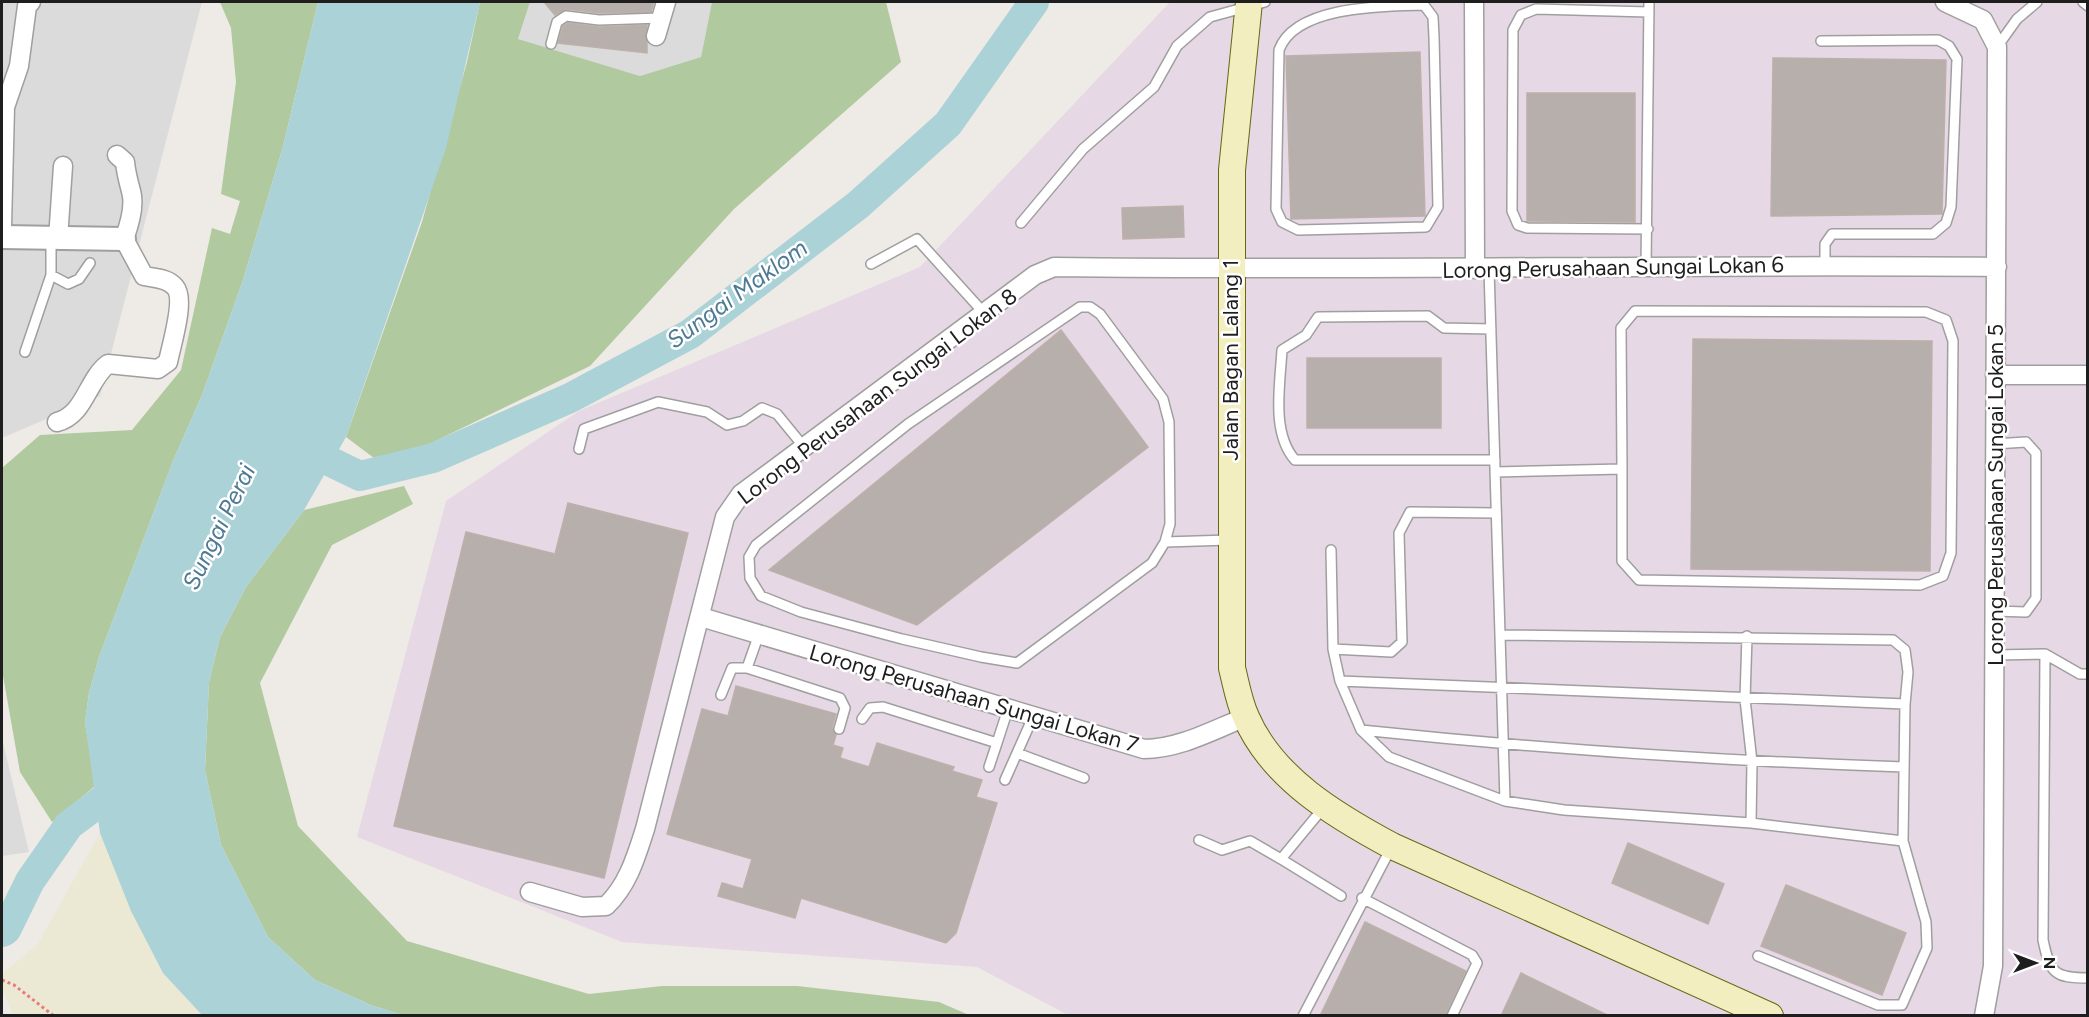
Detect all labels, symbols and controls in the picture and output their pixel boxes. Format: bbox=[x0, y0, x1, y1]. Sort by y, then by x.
water label: Sungai Maklom bbox=[661, 233, 813, 354]
street label: Lorong Perusahaan Sungai Lokan 6 bbox=[1442, 251, 1784, 284]
street label: Jalan Bagan Lalang 1 bbox=[1217, 259, 1244, 461]
street label: Lorong Perusahaan Sungai Lokan 8 bbox=[732, 282, 1022, 510]
street label: Lorong Perusahaan Sungai Lokan 5 bbox=[1982, 324, 2009, 666]
water label: Sungai Perai bbox=[176, 459, 262, 594]
street label: Lorong Perusahaan Sungai Lokan 7 bbox=[806, 638, 1142, 759]
north arrow bbox=[2005, 933, 2065, 993]
text: N bbox=[2040, 957, 2059, 969]

